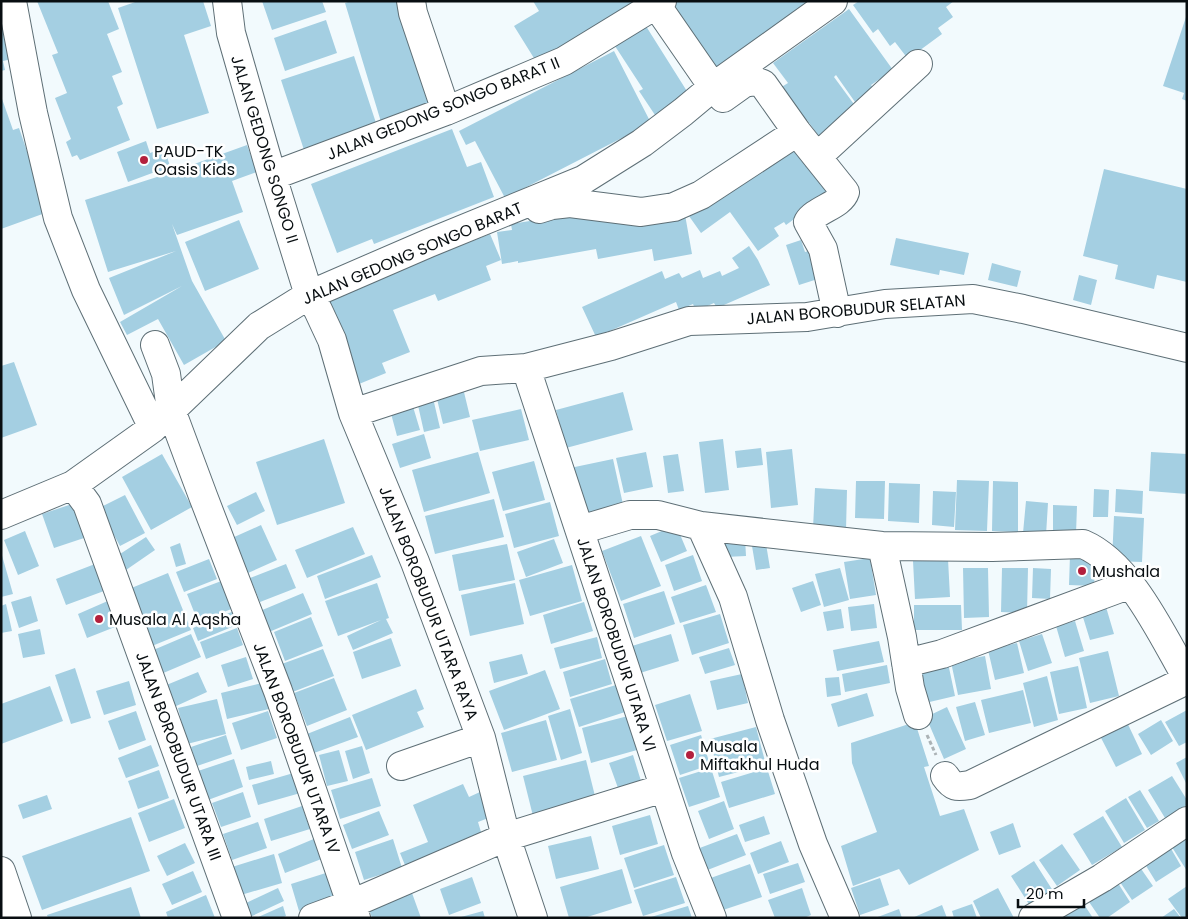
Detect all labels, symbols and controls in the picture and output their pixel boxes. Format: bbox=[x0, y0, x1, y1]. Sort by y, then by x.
street label: JALAN GEDONG SONGO BARAT II bbox=[323, 51, 563, 166]
street label: JALAN GEDONG SONGO II bbox=[225, 52, 304, 246]
place label: PAUD-TK Oasis Kids bbox=[154, 140, 235, 181]
marker: PAUD-TK Oasis Kids bbox=[138, 154, 150, 166]
street label: JALAN GEDONG SONGO BARAT bbox=[298, 196, 526, 310]
street label: JALAN BOROBUDUR SELATAN bbox=[746, 288, 967, 331]
street label: JALAN BOROBUDUR UTARA RAYA bbox=[373, 483, 484, 724]
street label: JALAN BOROBUDUR UTARA VI bbox=[571, 534, 662, 754]
place label: Mushala bbox=[1092, 560, 1160, 583]
marker: Mushala bbox=[1076, 565, 1088, 577]
place label: Musala Al Aqsha bbox=[109, 608, 241, 631]
marker: Musala Al Aqsha bbox=[93, 613, 105, 625]
street label: JALAN BOROBUDUR UTARA IV bbox=[247, 639, 346, 857]
street label: JALAN BOROBUDUR UTARA III bbox=[130, 649, 227, 864]
place label: Musala Miftakhul Huda bbox=[700, 735, 820, 776]
marker: Musala Miftakhul Huda bbox=[684, 749, 696, 761]
scale bar bbox=[1018, 876, 1084, 908]
text: 20 m bbox=[1026, 883, 1064, 904]

